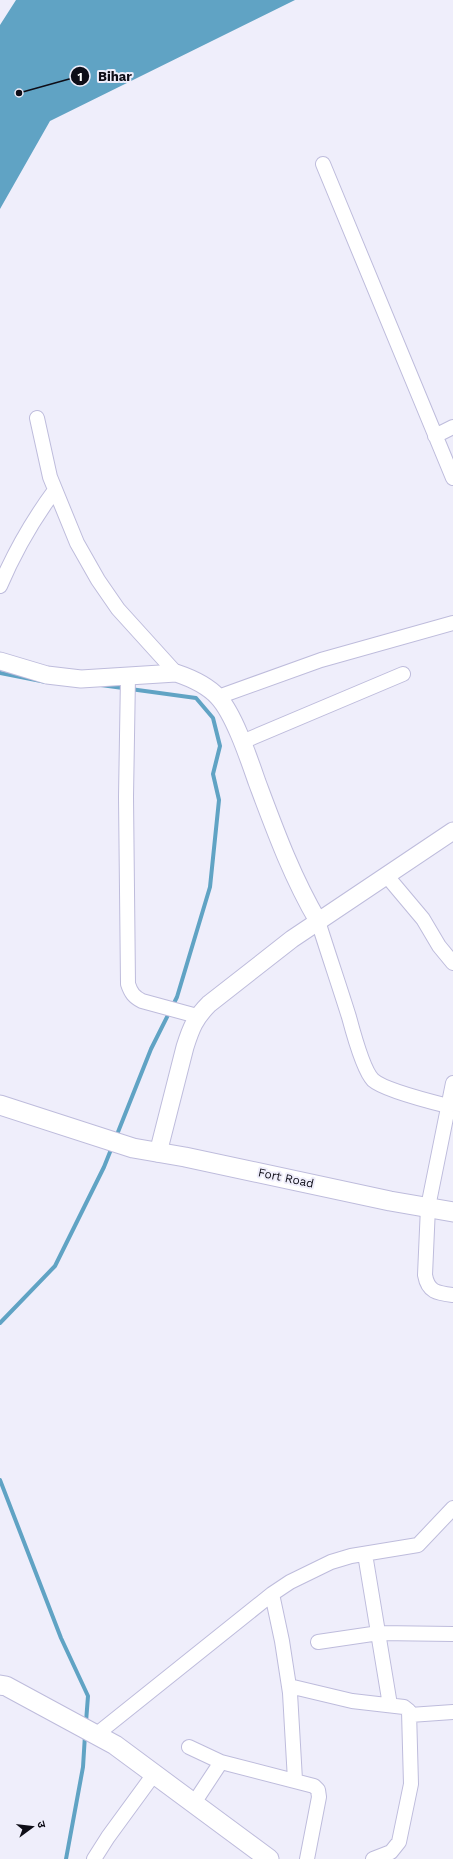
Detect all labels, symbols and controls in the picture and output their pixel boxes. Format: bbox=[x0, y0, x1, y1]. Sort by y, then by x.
callout: Bihar bbox=[70, 64, 140, 89]
text: Bihar bbox=[98, 69, 132, 84]
text: 1 bbox=[77, 70, 83, 84]
street label: Fort Road bbox=[257, 1165, 315, 1191]
north arrow bbox=[12, 1807, 52, 1847]
text: उ bbox=[34, 1820, 48, 1830]

